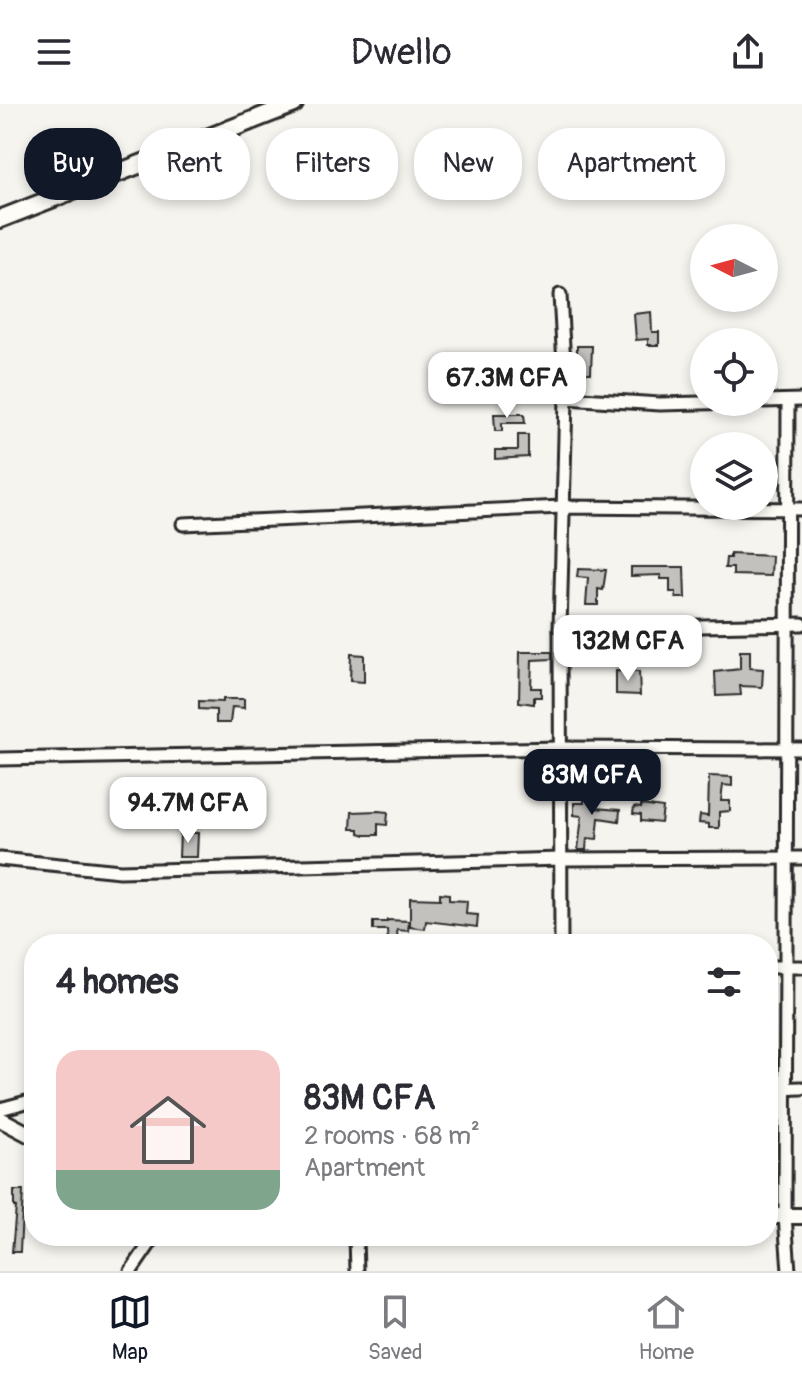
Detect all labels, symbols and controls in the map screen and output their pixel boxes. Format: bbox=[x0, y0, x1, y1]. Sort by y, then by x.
icon: menu bbox=[32, 30, 76, 74]
text: Dwello bbox=[350, 30, 452, 75]
icon: share bbox=[726, 30, 770, 74]
chip: Buy bbox=[24, 128, 122, 200]
chip: Rent bbox=[138, 128, 250, 200]
chip: Filters bbox=[266, 128, 398, 200]
chip: New bbox=[414, 128, 522, 200]
chip: Apartment bbox=[538, 128, 725, 200]
north arrow bbox=[690, 224, 778, 312]
map controls bbox=[690, 224, 778, 520]
button: locate bbox=[690, 328, 778, 416]
pin: 67.3M CFA bbox=[415, 352, 599, 420]
text: 67.3M CFA bbox=[446, 362, 568, 394]
button: layers bbox=[690, 432, 778, 520]
pin: 132M CFA bbox=[545, 615, 711, 683]
text: 132M CFA bbox=[572, 625, 684, 657]
pin: 83M CFA bbox=[518, 749, 666, 817]
text: 83M CFA bbox=[542, 759, 642, 791]
pin: 94.7M CFA bbox=[96, 777, 280, 845]
text: 94.7M CFA bbox=[128, 787, 248, 819]
icon: filters bbox=[702, 960, 746, 1004]
text: 4 homes bbox=[56, 961, 178, 1004]
text: 83M CFA bbox=[304, 1077, 435, 1120]
icon: home bbox=[120, 1082, 216, 1178]
text: 2 rooms · 68 m² bbox=[304, 1120, 480, 1152]
text: Apartment bbox=[304, 1152, 425, 1184]
tab: Map bbox=[108, 1290, 152, 1366]
tab: Saved bbox=[368, 1290, 423, 1366]
tab: Home bbox=[639, 1290, 694, 1366]

